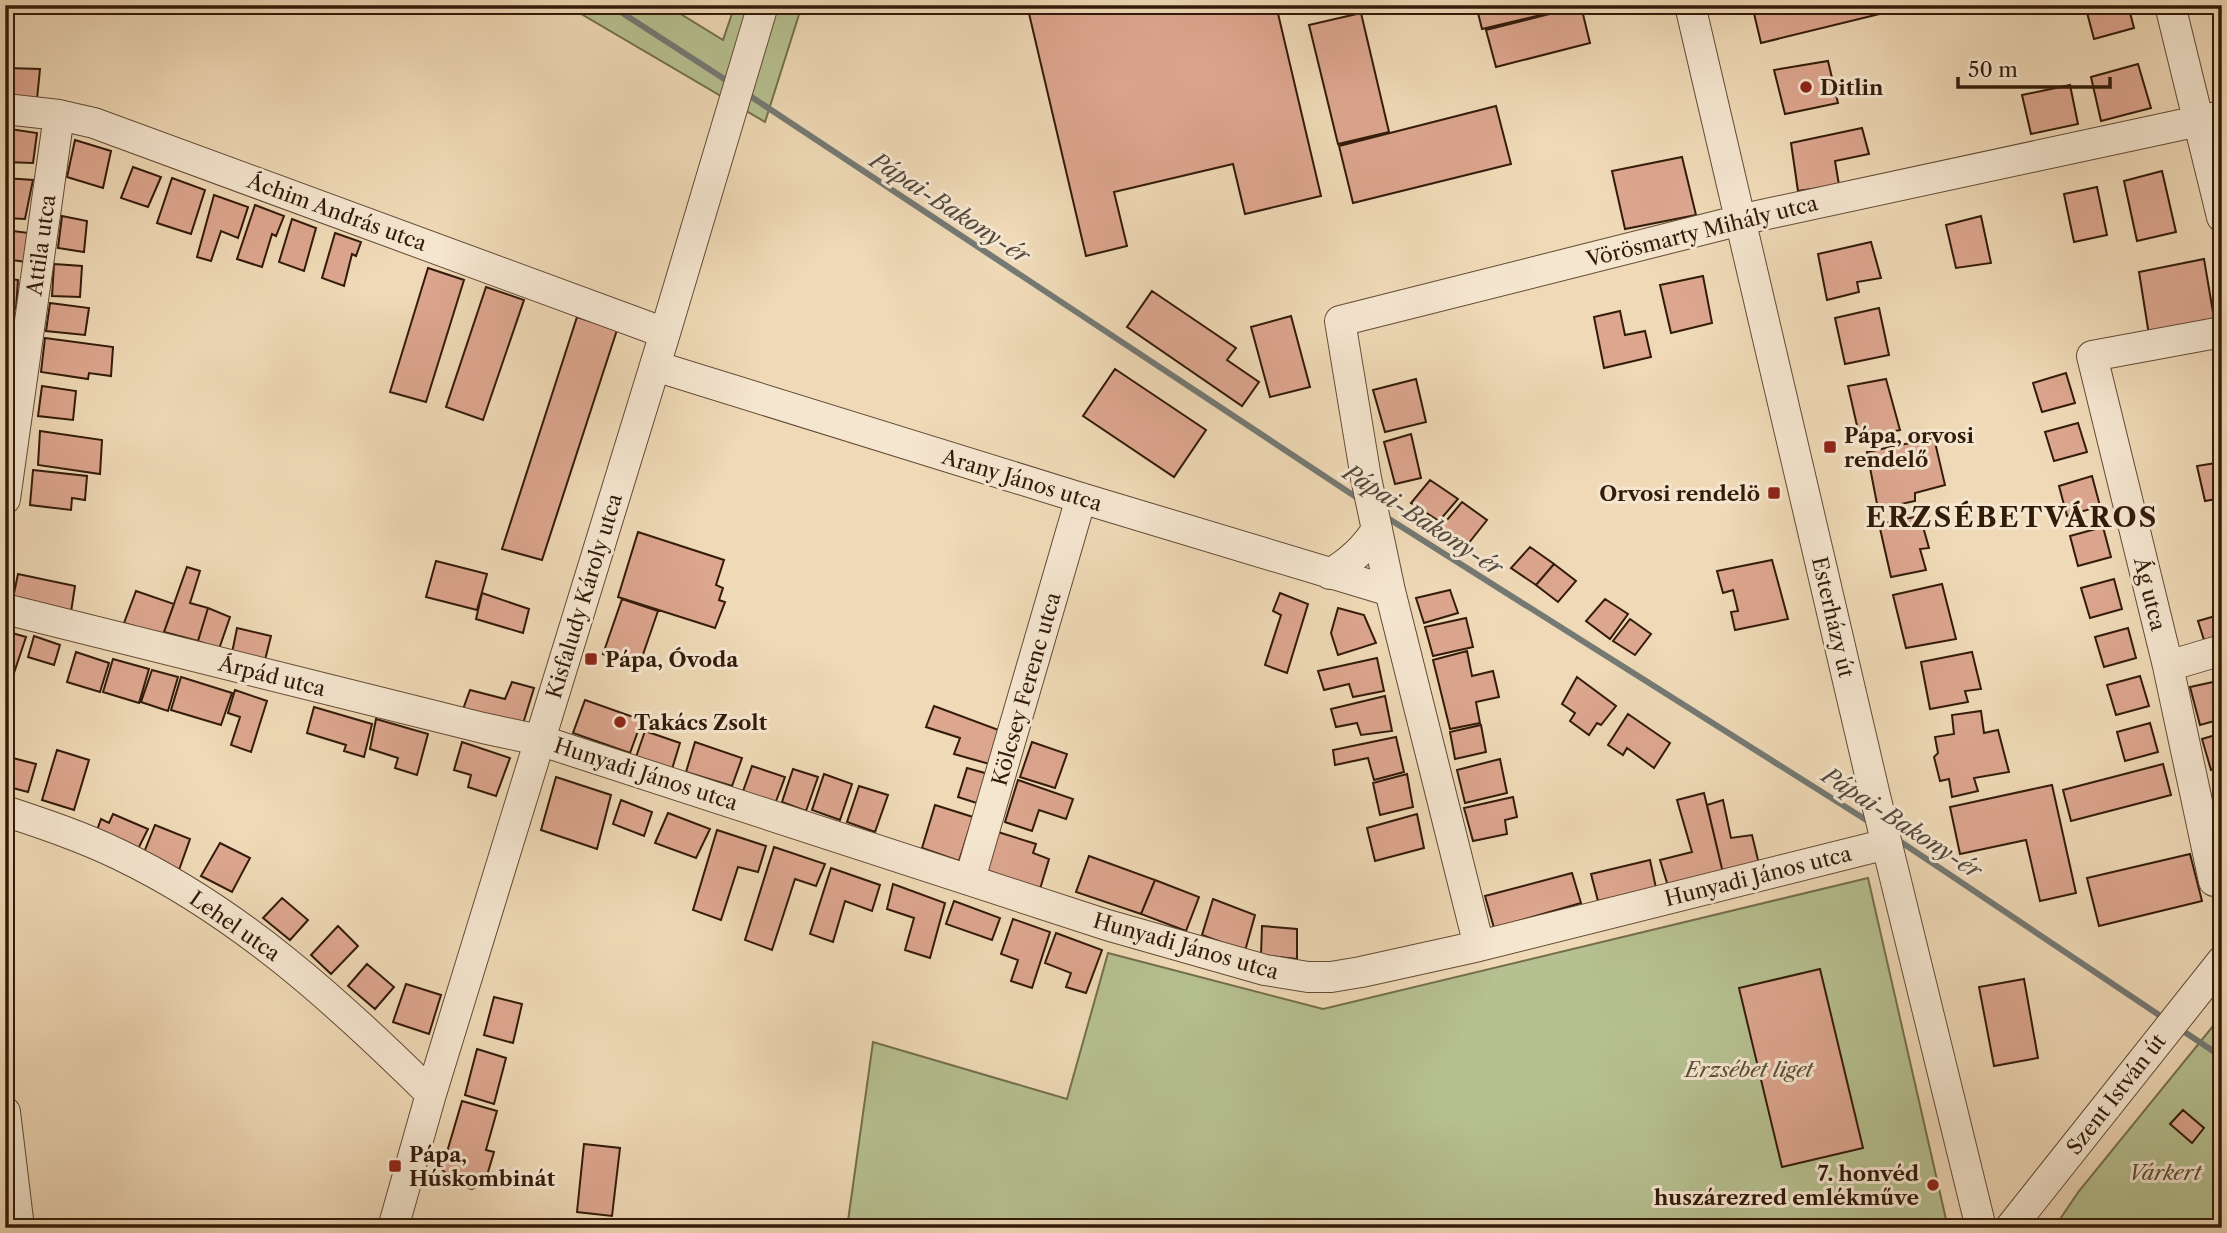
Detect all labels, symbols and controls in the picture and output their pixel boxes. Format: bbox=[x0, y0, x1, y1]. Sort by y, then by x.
scale bar bbox=[1958, 46, 2110, 90]
text: 50 m bbox=[1968, 57, 2018, 82]
place label: Ditlin bbox=[1820, 75, 1884, 100]
marker: Ditlin bbox=[1798, 79, 1814, 95]
water label: Pápai-Bakony-ér bbox=[863, 145, 1036, 271]
street label: Áchim András utca bbox=[243, 168, 431, 256]
street label: Vörösmarty Mihály utca bbox=[1583, 190, 1821, 272]
street label: Attila utca bbox=[21, 192, 61, 298]
place label: Pápa, orvosi rendelő bbox=[1844, 423, 1975, 472]
marker: Pápa, orvosi rendelő bbox=[1822, 439, 1838, 455]
street label: Arany János utca bbox=[938, 443, 1106, 517]
water label: Pápai-Bakony-ér bbox=[1336, 457, 1509, 583]
place label: Orvosi rendelö bbox=[1599, 481, 1760, 506]
marker: Orvosi rendelö bbox=[1766, 485, 1782, 501]
street label: Kisfaludy Károly utca bbox=[541, 490, 627, 701]
district label: ERZSÉBETVÁROS bbox=[1866, 500, 2158, 534]
street label: Esterházy út bbox=[1807, 554, 1859, 680]
street label: Ág utca bbox=[2129, 554, 2171, 634]
street label: Kölcsey Ferenc utca bbox=[986, 589, 1066, 789]
place label: Pápa, Óvoda bbox=[605, 647, 739, 672]
street label: Árpád utca bbox=[215, 650, 329, 702]
marker: Pápa, Óvoda bbox=[583, 651, 599, 667]
place label: Takács Zsolt bbox=[634, 710, 768, 735]
marker: Takács Zsolt bbox=[612, 714, 628, 730]
street label: Hunyadi János utca bbox=[551, 733, 742, 816]
water label: Pápai-Bakony-ér bbox=[1815, 760, 1988, 886]
street label: Hunyadi János utca bbox=[1662, 840, 1855, 911]
street label: Lehel utca bbox=[185, 886, 286, 967]
street label: Hunyadi János utca bbox=[1090, 908, 1282, 985]
street label: Szent István út bbox=[2061, 1028, 2171, 1159]
park label: Erzsébet liget bbox=[1683, 1057, 1815, 1082]
place label: Pápa, Húskombinát bbox=[409, 1142, 556, 1191]
marker: Pápa, Húskombinát bbox=[387, 1158, 403, 1174]
park label: Várkert bbox=[2129, 1160, 2203, 1185]
place label: 7. honvéd huszárezred emlékműve bbox=[1654, 1161, 1919, 1210]
marker: 7. honvéd huszárezred emlékműve bbox=[1925, 1177, 1941, 1193]

